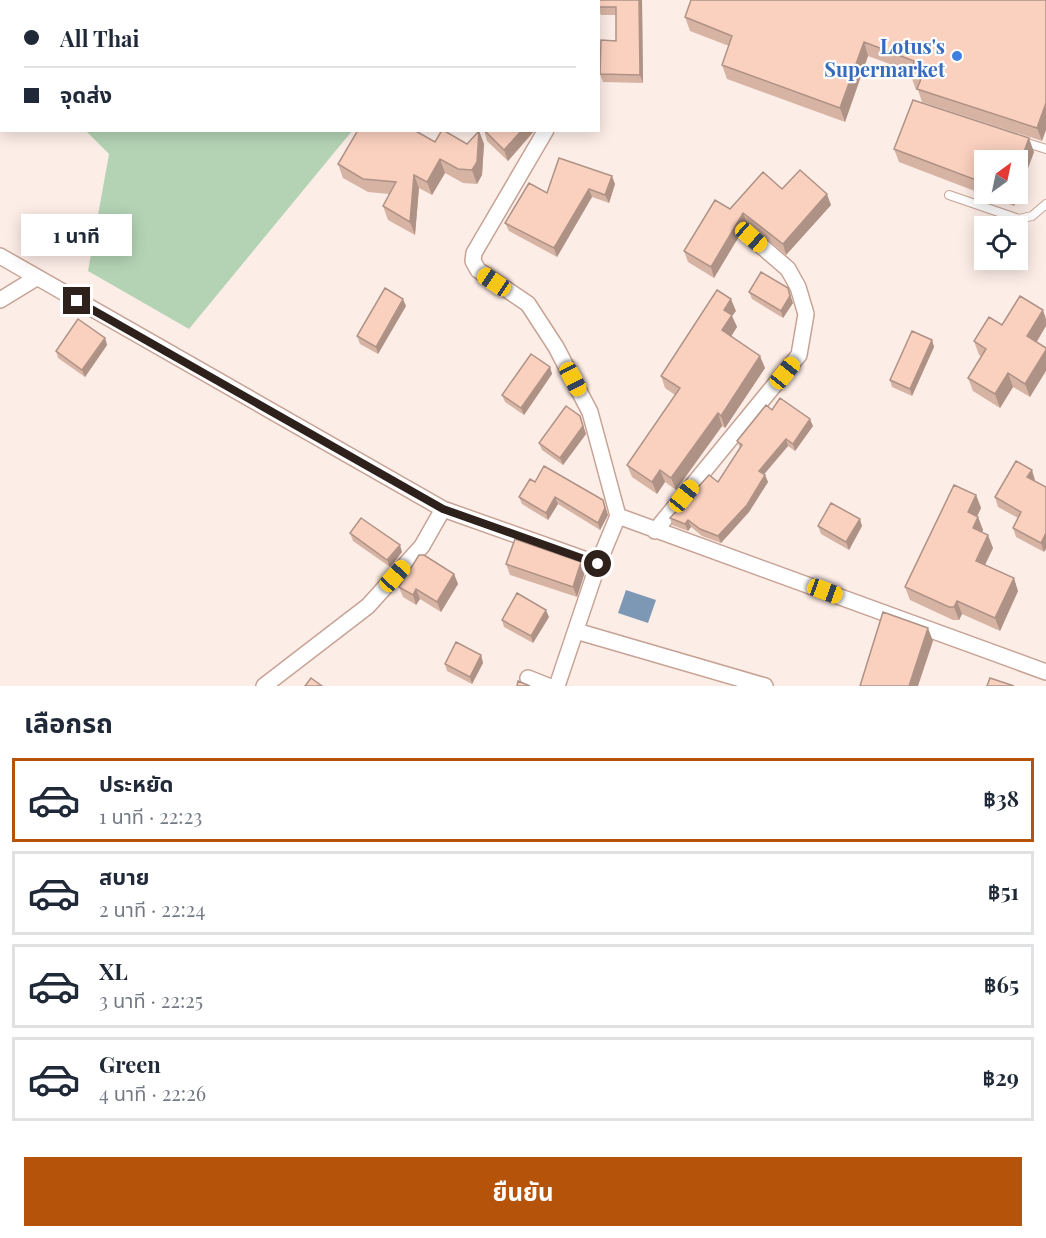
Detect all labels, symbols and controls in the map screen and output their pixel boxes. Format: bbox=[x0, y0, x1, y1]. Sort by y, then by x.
text: All Thai bbox=[60, 23, 139, 53]
place label: Lotus's Supermarket bbox=[824, 32, 946, 82]
marker: Lotus's Supermarket bbox=[950, 49, 964, 63]
text: จุดส่ง bbox=[60, 79, 112, 109]
north arrow bbox=[974, 150, 1028, 204]
map controls bbox=[974, 150, 1028, 270]
callout: 1 นาที bbox=[22, 214, 132, 256]
button: locate bbox=[974, 216, 1028, 270]
car bbox=[732, 218, 770, 256]
text: 1 นาที bbox=[53, 221, 100, 248]
car bbox=[474, 264, 514, 300]
route end bbox=[63, 287, 90, 314]
car bbox=[767, 353, 803, 393]
car bbox=[557, 359, 589, 399]
car bbox=[666, 476, 702, 516]
route start bbox=[584, 550, 611, 577]
car bbox=[376, 557, 414, 595]
car bbox=[805, 576, 845, 606]
text: เลือกรถ bbox=[24, 704, 113, 740]
text: ประหยัด bbox=[99, 768, 174, 798]
icon: car bbox=[27, 773, 81, 827]
text: ฿38 bbox=[983, 783, 1019, 813]
text: 1 นาที · 22:23 bbox=[99, 802, 202, 829]
text: สบาย bbox=[99, 861, 149, 891]
icon: car bbox=[27, 866, 81, 920]
text: ฿51 bbox=[988, 876, 1019, 906]
text: 2 นาที · 22:24 bbox=[99, 895, 205, 922]
text: XL bbox=[99, 956, 128, 986]
icon: car bbox=[27, 959, 81, 1013]
text: ฿65 bbox=[984, 969, 1019, 999]
text: 3 นาที · 22:25 bbox=[99, 986, 203, 1013]
text: Green bbox=[99, 1049, 161, 1079]
icon: car bbox=[27, 1052, 81, 1106]
text: ฿29 bbox=[983, 1062, 1019, 1092]
text: 4 นาที · 22:26 bbox=[99, 1079, 206, 1106]
button: ยืนยัน bbox=[24, 1157, 1022, 1226]

